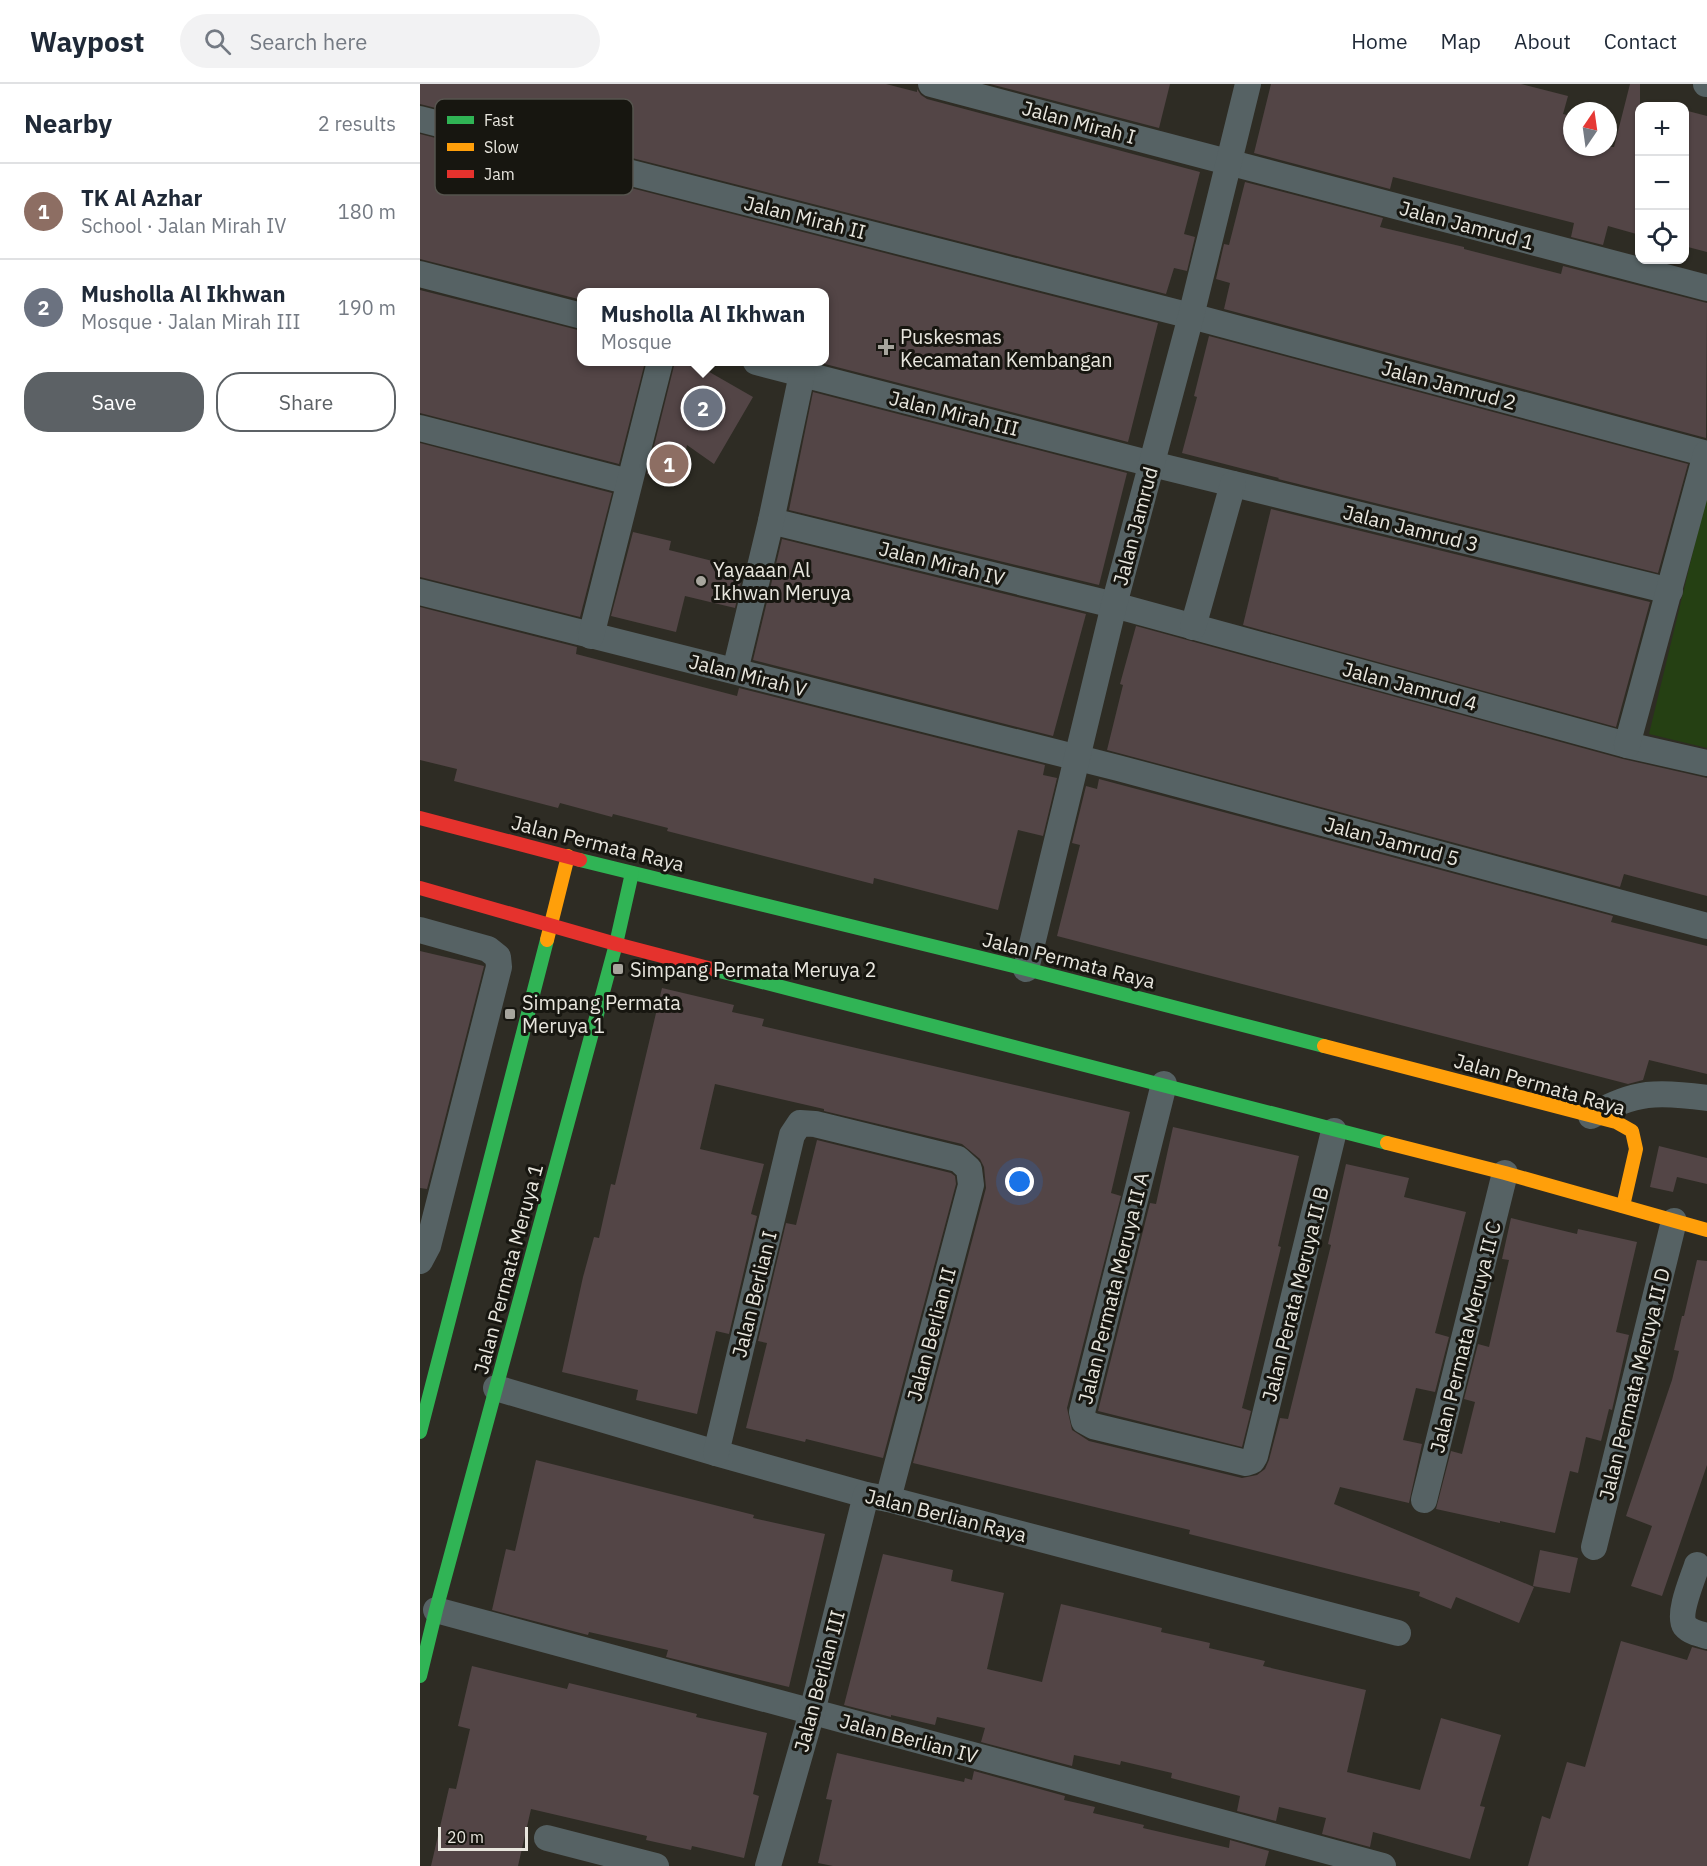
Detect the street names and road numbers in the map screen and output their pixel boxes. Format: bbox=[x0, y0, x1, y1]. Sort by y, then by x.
street label: Jalan Mirah I bbox=[1019, 94, 1139, 150]
street label: Jalan Mirah II bbox=[741, 189, 869, 245]
street label: Jalan Jamrud 1 bbox=[1397, 194, 1537, 256]
street label: Jalan Jamrud 2 bbox=[1379, 354, 1519, 416]
street label: Jalan Mirah III bbox=[887, 384, 1021, 442]
street label: Jalan Jamrud bbox=[1106, 464, 1164, 588]
street label: Jalan Jamrud 3 bbox=[1341, 498, 1481, 558]
street label: Jalan Mirah IV bbox=[876, 534, 1008, 592]
street label: Jalan Mirah V bbox=[686, 647, 810, 703]
street label: Jalan Jamrud 4 bbox=[1340, 655, 1480, 717]
street label: Jalan Permata Raya bbox=[509, 808, 688, 878]
street label: Jalan Jamrud 5 bbox=[1322, 810, 1462, 872]
street label: Jalan Permata Raya bbox=[980, 925, 1159, 995]
street label: Jalan Permata Raya bbox=[1451, 1047, 1629, 1121]
street label: Jalan Permata Meruya 1 bbox=[467, 1161, 549, 1377]
street label: Jalan Permata Meruya II A bbox=[1071, 1169, 1155, 1407]
street label: Jalan Perata Meruya II B bbox=[1255, 1184, 1335, 1404]
street label: Jalan Permata Meruya II C bbox=[1423, 1218, 1507, 1456]
street label: Jalan Berlian I bbox=[725, 1228, 783, 1360]
street label: Jalan Berlian II bbox=[900, 1264, 962, 1404]
street label: Jalan Permata Meruya II D bbox=[1592, 1265, 1676, 1503]
street label: Jalan Berlian Raya bbox=[863, 1482, 1030, 1548]
street label: Jalan Berlian III bbox=[787, 1607, 851, 1755]
street label: Jalan Berlian IV bbox=[837, 1707, 981, 1769]

